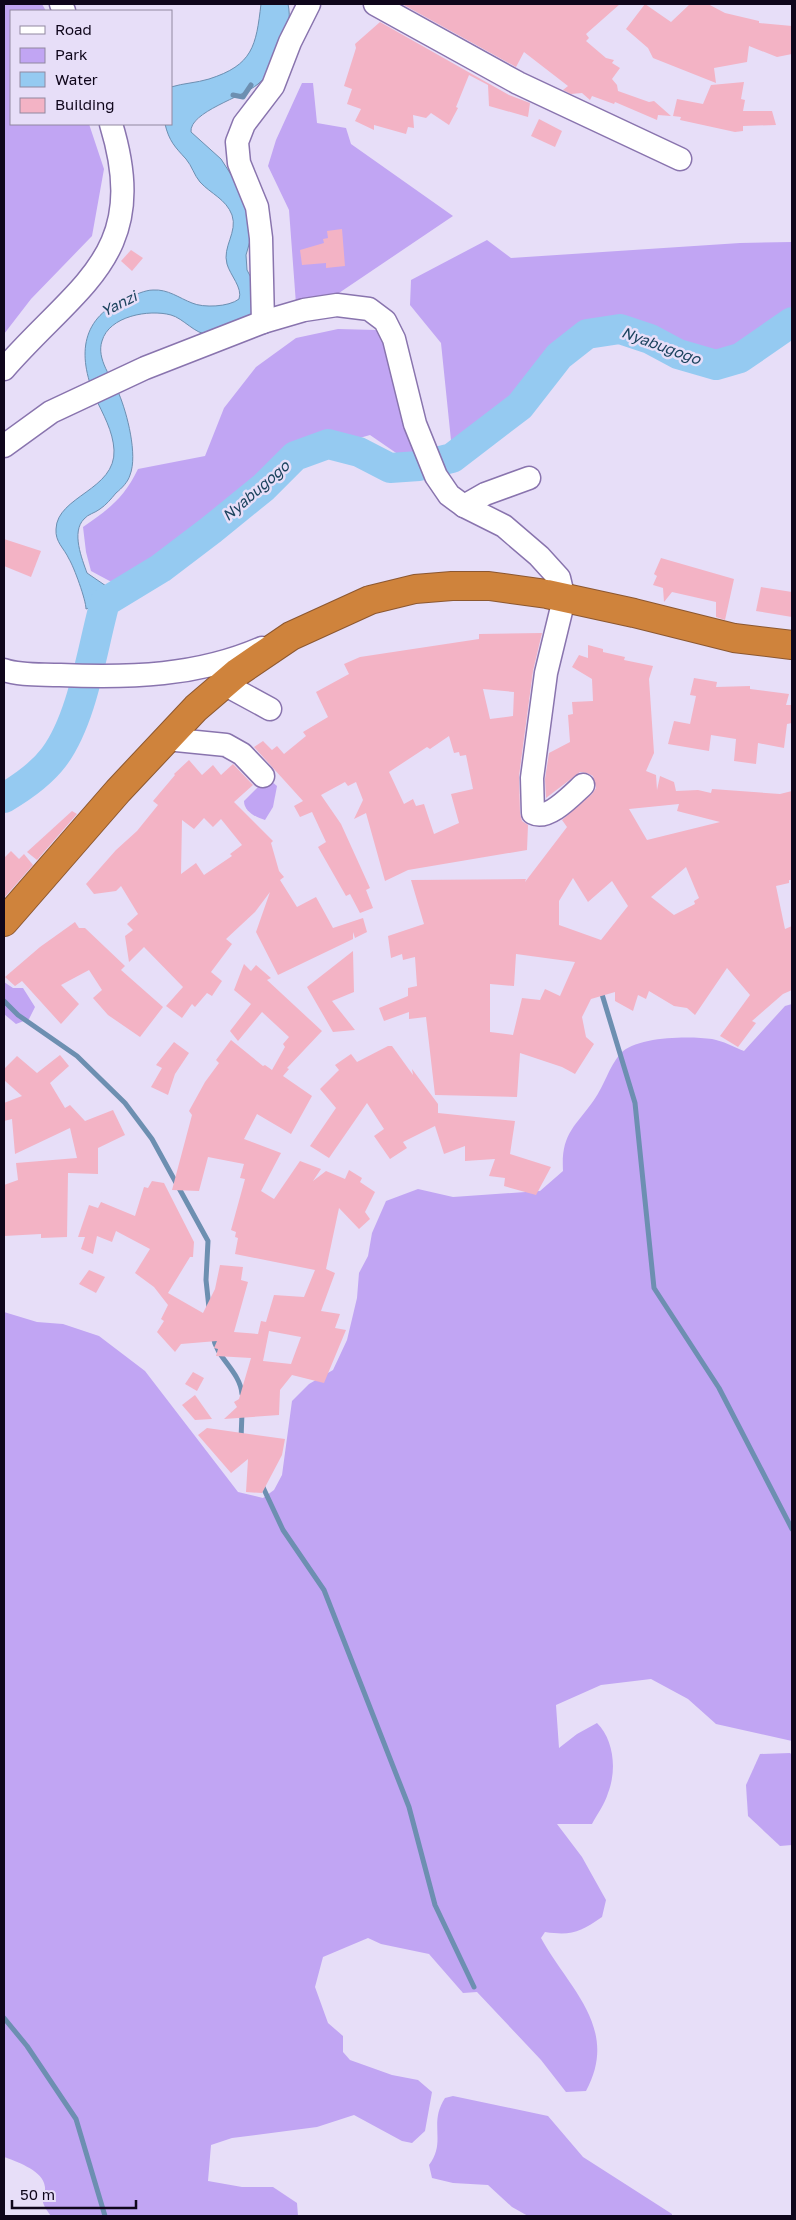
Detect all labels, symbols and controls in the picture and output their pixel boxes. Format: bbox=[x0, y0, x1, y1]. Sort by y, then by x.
legend bbox=[10, 10, 172, 125]
text: Road bbox=[55, 20, 92, 38]
text: Park bbox=[55, 45, 88, 63]
text: Water bbox=[55, 70, 98, 88]
text: Building bbox=[55, 95, 115, 113]
water label: Yanzi bbox=[98, 286, 141, 320]
water label: Nyabugogo bbox=[619, 322, 704, 369]
water label: Nyabugogo bbox=[218, 456, 294, 525]
scale bar bbox=[12, 2178, 136, 2210]
text: 50 m bbox=[20, 2185, 55, 2203]

